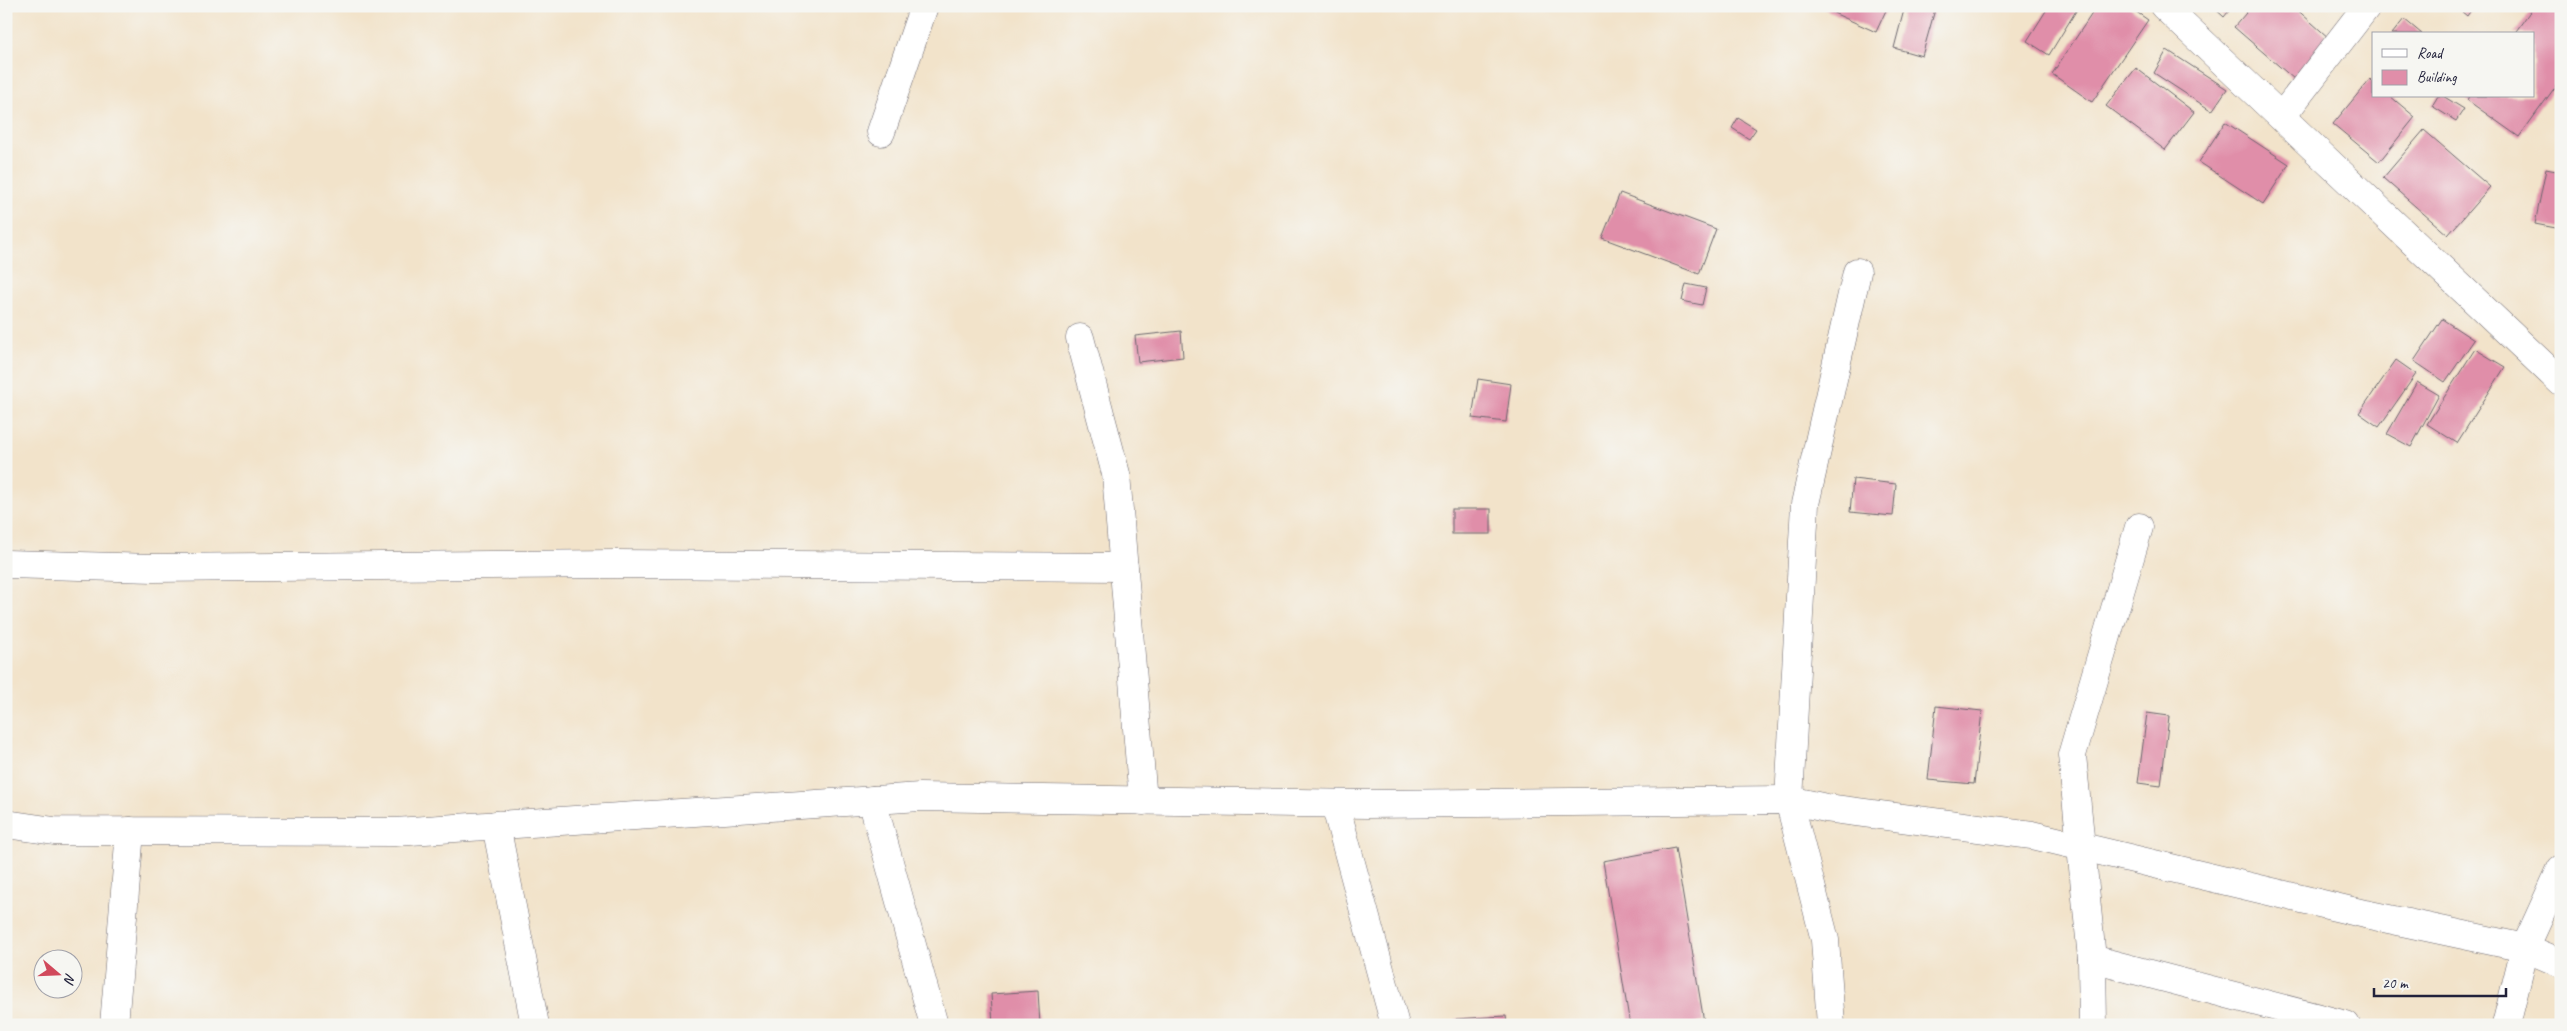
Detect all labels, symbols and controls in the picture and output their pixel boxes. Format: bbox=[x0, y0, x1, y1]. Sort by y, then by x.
legend bbox=[2372, 32, 2534, 98]
text: Road bbox=[2417, 44, 2444, 63]
text: Building bbox=[2417, 68, 2457, 87]
north arrow bbox=[32, 948, 82, 998]
scale bar bbox=[2374, 966, 2507, 998]
text: N bbox=[60, 971, 79, 987]
text: 20 m bbox=[2382, 974, 2409, 993]

